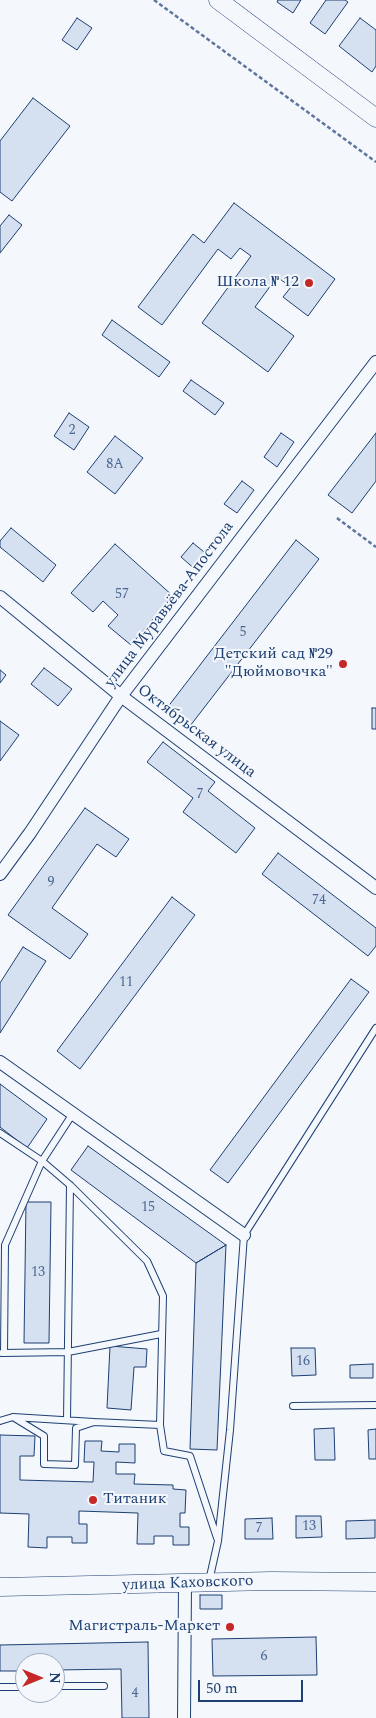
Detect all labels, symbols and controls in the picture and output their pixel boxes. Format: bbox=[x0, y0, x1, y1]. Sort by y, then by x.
place label: Школа № 12 bbox=[216, 273, 299, 293]
marker: Школа № 12 bbox=[303, 277, 315, 289]
house number: 2 bbox=[69, 423, 75, 439]
house number: 8А bbox=[106, 457, 124, 473]
street label: улица Муравьёва-Апостола bbox=[101, 518, 239, 692]
house number: 57 bbox=[115, 587, 129, 603]
house number: 5 bbox=[240, 625, 246, 641]
place label: Детский сад №29 "Дюймовочка" bbox=[214, 645, 333, 683]
marker: Детский сад №29 "Дюймовочка" bbox=[337, 658, 349, 670]
street label: Октябрьская улица bbox=[133, 681, 259, 783]
house number: 7 bbox=[197, 787, 203, 803]
house number: 9 bbox=[48, 875, 54, 891]
house number: 74 bbox=[312, 893, 326, 909]
house number: 11 bbox=[119, 975, 133, 991]
house number: 15 bbox=[141, 1200, 155, 1216]
house number: 13 bbox=[31, 1265, 45, 1281]
house number: 16 bbox=[296, 1354, 310, 1370]
place label: Титаник bbox=[103, 1490, 167, 1510]
marker: Титаник bbox=[87, 1494, 99, 1506]
house number: 13 bbox=[302, 1519, 316, 1535]
house number: 7 bbox=[256, 1521, 262, 1537]
street label: улица Каховского bbox=[122, 1572, 254, 1596]
place label: Магистраль-Маркет bbox=[68, 1617, 220, 1637]
marker: Магистраль-Маркет bbox=[224, 1621, 236, 1633]
house number: 6 bbox=[261, 1649, 267, 1665]
north arrow bbox=[15, 1653, 65, 1703]
scale bar bbox=[201, 1670, 306, 1702]
text: N bbox=[44, 1672, 65, 1684]
text: 50 m bbox=[206, 1677, 238, 1700]
house number: 4 bbox=[132, 1686, 138, 1702]

